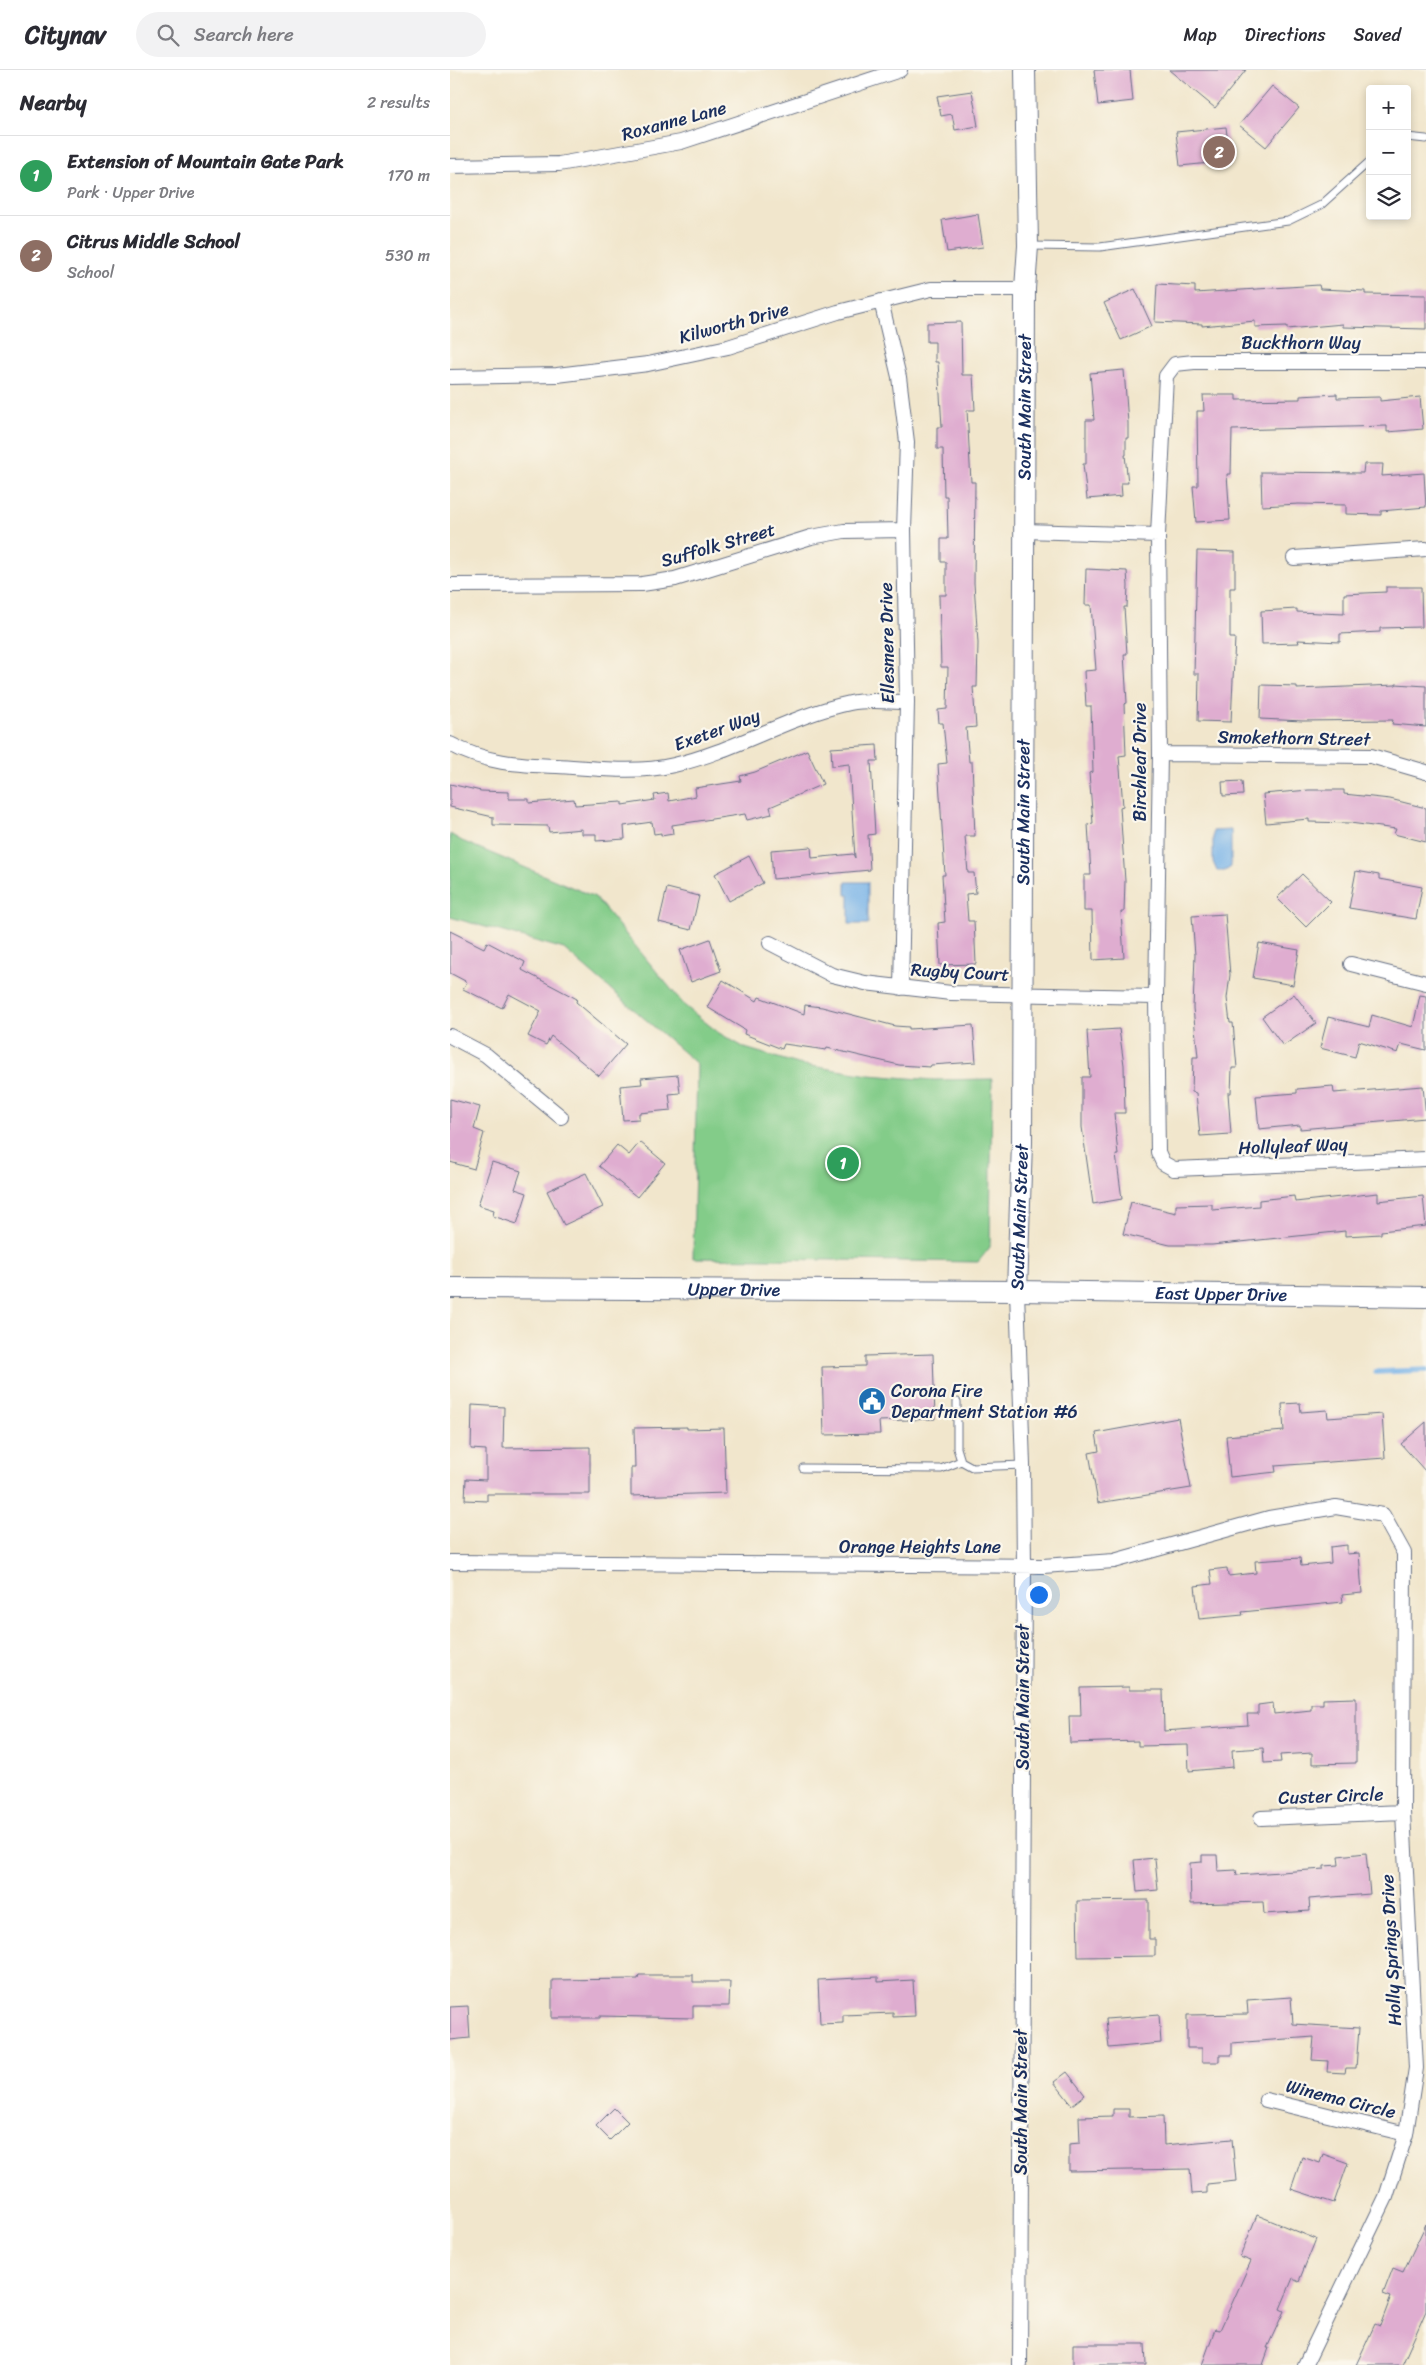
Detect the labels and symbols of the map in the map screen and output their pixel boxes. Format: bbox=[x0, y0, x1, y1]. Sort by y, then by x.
street label: Roxanne Lane bbox=[618, 92, 730, 150]
pin: 2 bbox=[1203, 133, 1235, 171]
street label: Kilworth Drive bbox=[675, 293, 793, 353]
street label: Buckthorn Way bbox=[1241, 327, 1361, 359]
street label: South Main Street bbox=[1008, 333, 1041, 480]
street label: Suffolk Street bbox=[657, 513, 779, 577]
street label: Ellesmere Drive bbox=[870, 582, 904, 704]
street label: Exeter Way bbox=[669, 699, 765, 760]
street label: Birchleaf Drive bbox=[1124, 703, 1156, 821]
street label: Smokethorn Street bbox=[1217, 721, 1371, 755]
street label: South Main Street bbox=[1007, 738, 1039, 885]
street label: Rugby Court bbox=[910, 953, 1010, 991]
street label: Hollyleaf Way bbox=[1238, 1128, 1349, 1164]
street label: South Main Street bbox=[1001, 1143, 1038, 1291]
pin: 1 bbox=[827, 1144, 859, 1182]
street label: Upper Drive bbox=[688, 1273, 781, 1306]
street label: East Upper Drive bbox=[1155, 1277, 1288, 1311]
place label: Corona Fire Department Station #6 bbox=[891, 1375, 1078, 1428]
public building icon: Corona Fire Department Station #6 bbox=[857, 1386, 887, 1416]
street label: Orange Heights Lane bbox=[839, 1531, 1001, 1563]
your location bbox=[1026, 1582, 1052, 1608]
street label: South Main Street bbox=[1007, 1623, 1039, 1770]
street label: Custer Circle bbox=[1278, 1778, 1384, 1814]
street label: Holly Springs Drive bbox=[1371, 1873, 1411, 2027]
street label: South Main Street bbox=[1005, 2028, 1037, 2175]
street label: Winema Circle bbox=[1283, 2070, 1399, 2128]

